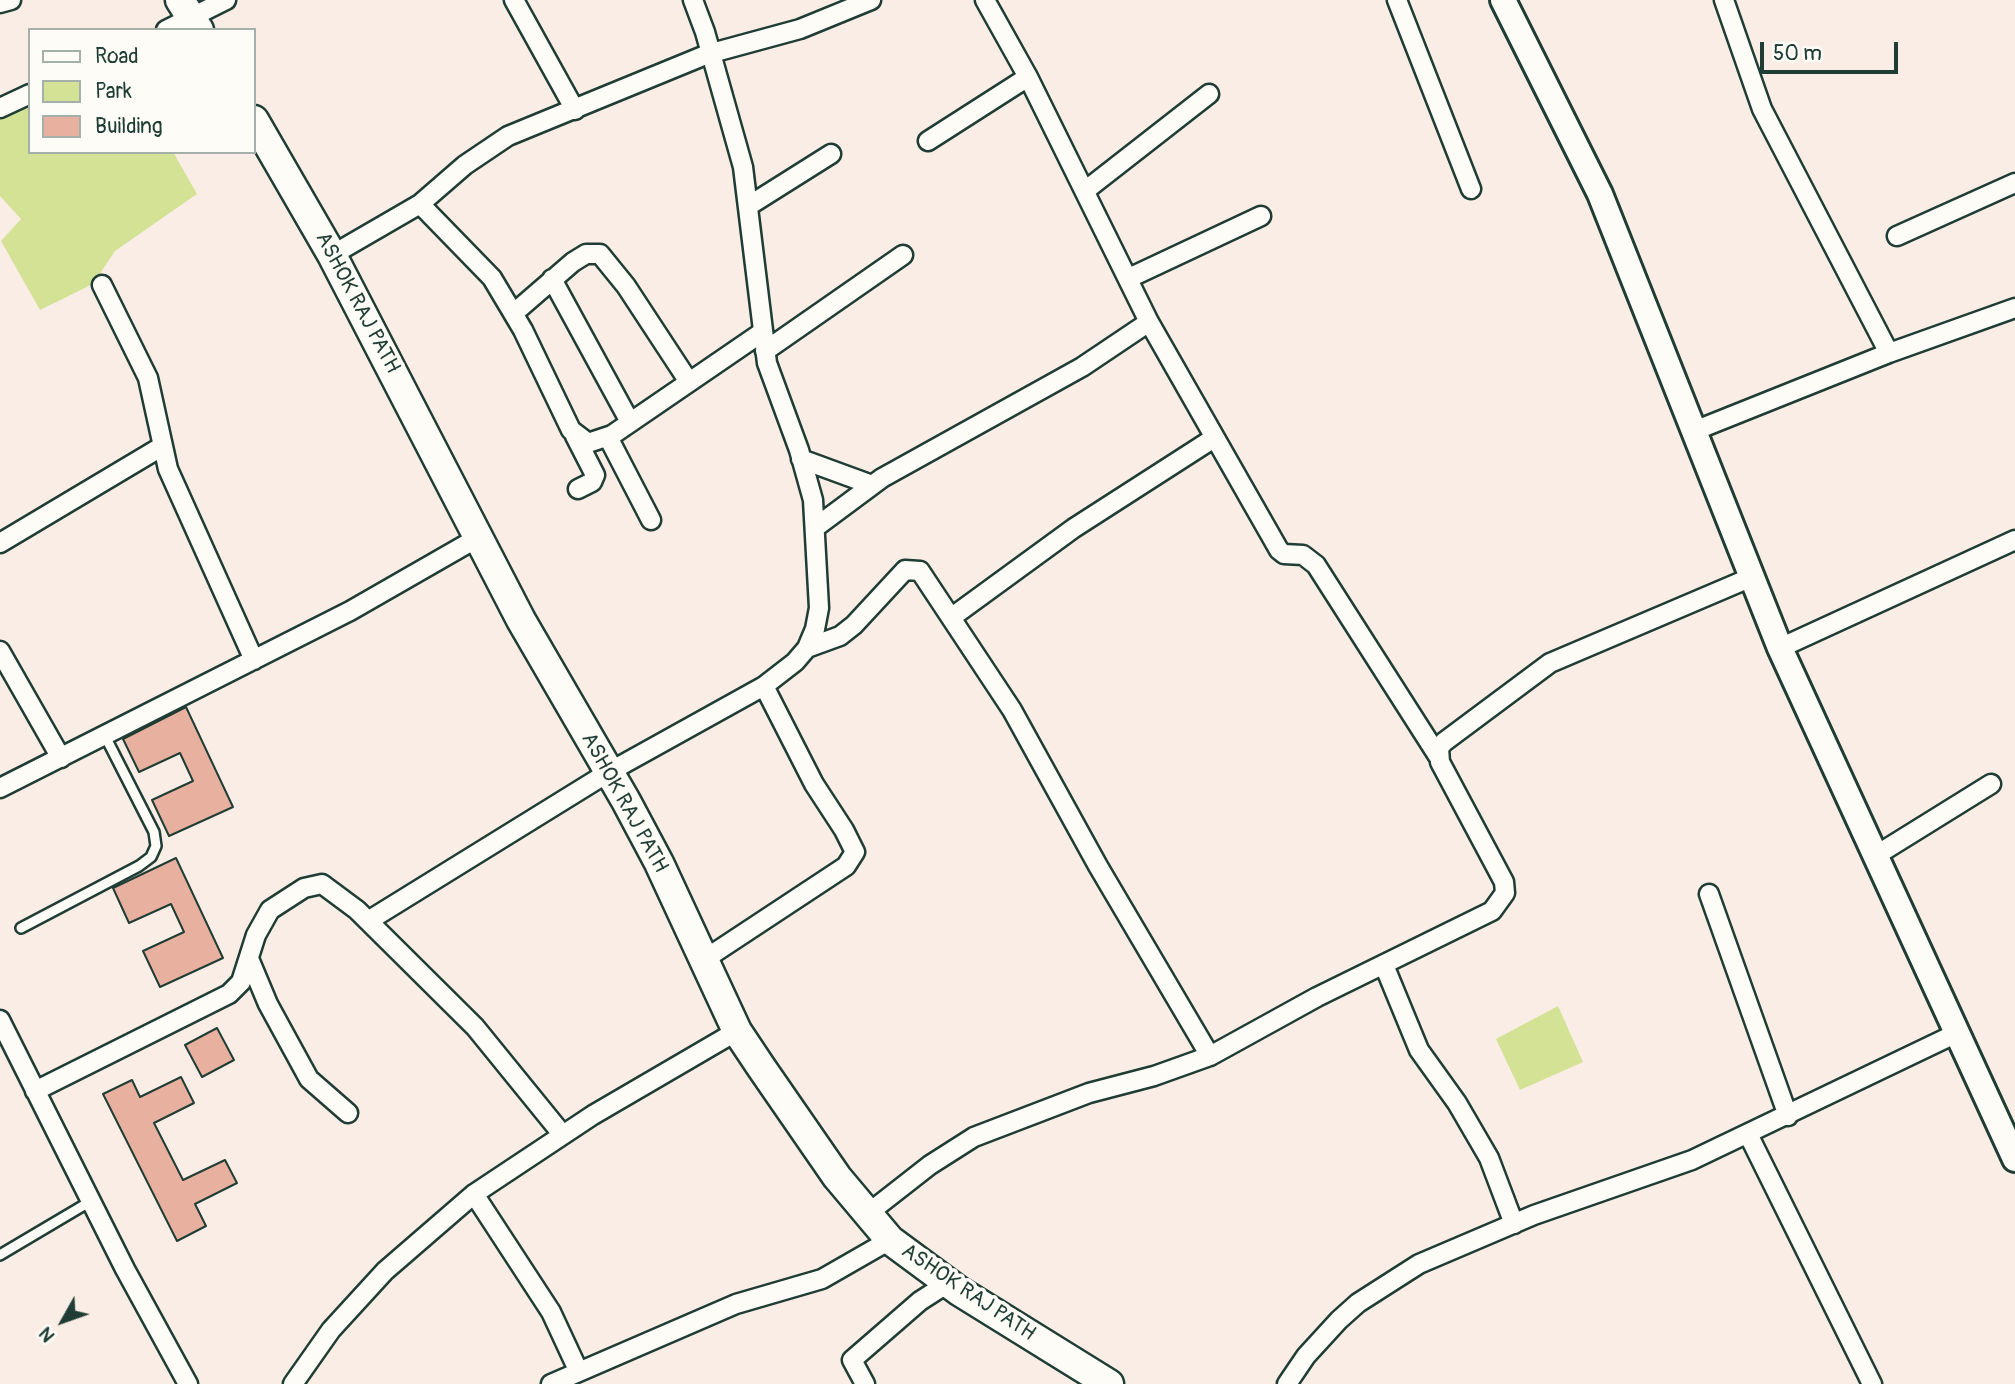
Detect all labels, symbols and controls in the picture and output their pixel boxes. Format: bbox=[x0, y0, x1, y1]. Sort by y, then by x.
legend bbox=[28, 28, 256, 154]
scale bar bbox=[1763, 28, 1901, 72]
text: 50 m bbox=[1773, 40, 1822, 67]
text: Road bbox=[95, 43, 139, 70]
text: Park bbox=[95, 78, 132, 105]
text: Building bbox=[95, 113, 162, 140]
street label: ASHOK RAJ PATH bbox=[309, 228, 405, 378]
street label: ASHOK RAJ PATH bbox=[575, 729, 673, 877]
street label: ASHOK RAJ PATH bbox=[896, 1239, 1040, 1347]
north arrow bbox=[28, 1286, 98, 1356]
text: N bbox=[34, 1322, 60, 1347]

